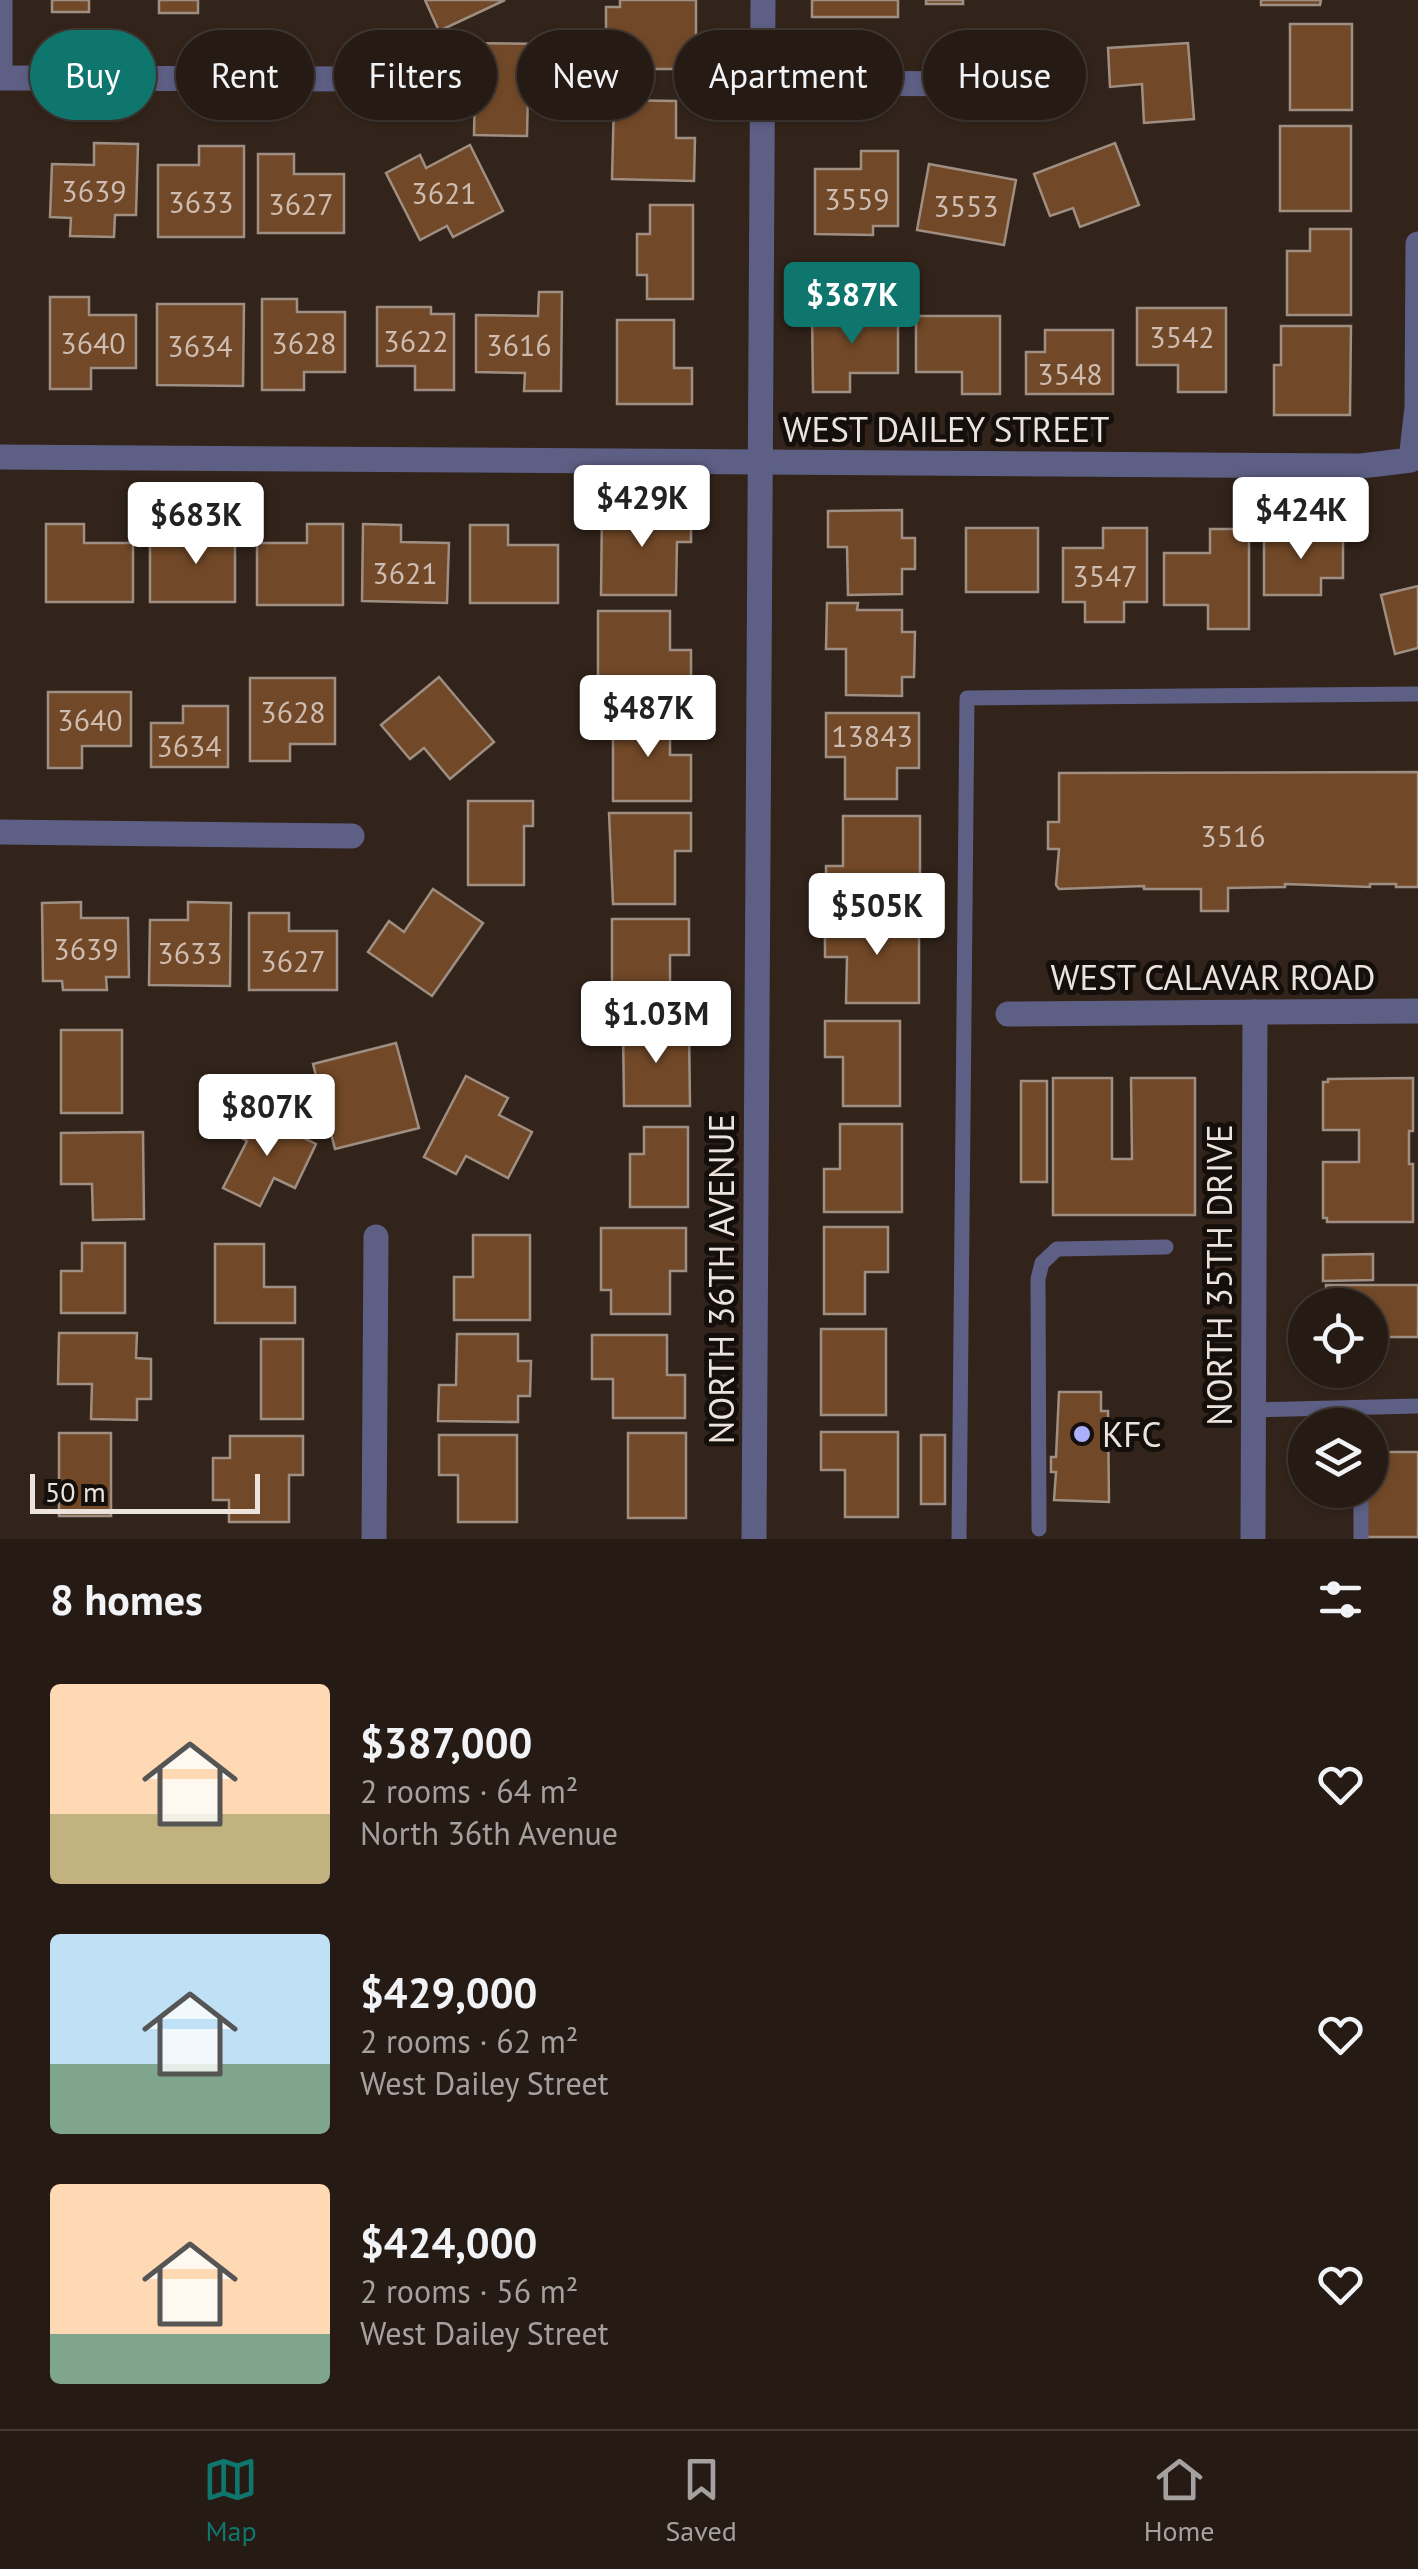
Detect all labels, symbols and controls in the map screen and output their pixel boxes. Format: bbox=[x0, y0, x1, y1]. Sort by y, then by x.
chip: Buy bbox=[30, 30, 156, 120]
chip: Rent bbox=[176, 30, 314, 120]
chip: Filters bbox=[334, 30, 497, 120]
chip: New bbox=[517, 30, 654, 120]
chip: Apartment bbox=[674, 30, 903, 120]
chip: House bbox=[923, 30, 1086, 120]
house number: 3639 bbox=[61, 171, 127, 210]
house number: 3621 bbox=[411, 173, 477, 212]
house number: 3559 bbox=[824, 179, 890, 218]
house number: 3633 bbox=[168, 182, 234, 221]
house number: 3627 bbox=[268, 184, 334, 223]
house number: 3553 bbox=[933, 186, 999, 225]
pin: $387K bbox=[782, 262, 922, 347]
text: $387K bbox=[806, 273, 898, 315]
house number: 3542 bbox=[1149, 317, 1215, 356]
house number: 3622 bbox=[383, 321, 449, 360]
house number: 3640 bbox=[60, 323, 126, 362]
house number: 3628 bbox=[271, 323, 337, 362]
house number: 3616 bbox=[486, 325, 552, 364]
house number: 3634 bbox=[167, 326, 233, 365]
house number: 3548 bbox=[1037, 354, 1103, 393]
street label: WEST DAILEY STREET bbox=[782, 406, 1110, 452]
pin: $429K bbox=[572, 465, 712, 550]
text: $429K bbox=[596, 476, 688, 518]
pin: $424K bbox=[1231, 477, 1371, 562]
pin: $683K bbox=[126, 482, 266, 567]
text: $424K bbox=[1255, 488, 1347, 530]
text: $683K bbox=[150, 493, 242, 535]
house number: 3621 bbox=[372, 553, 438, 592]
house number: 3547 bbox=[1072, 556, 1138, 595]
pin: $487K bbox=[578, 675, 718, 760]
text: $487K bbox=[602, 686, 694, 728]
house number: 3628 bbox=[260, 692, 326, 731]
house number: 3640 bbox=[57, 700, 123, 739]
house number: 13843 bbox=[831, 716, 913, 755]
house number: 3634 bbox=[156, 726, 222, 765]
house number: 3516 bbox=[1200, 816, 1266, 855]
pin: $505K bbox=[807, 873, 947, 958]
text: $505K bbox=[831, 884, 923, 926]
house number: 3639 bbox=[53, 929, 119, 968]
house number: 3633 bbox=[157, 933, 223, 972]
house number: 3627 bbox=[260, 941, 326, 980]
street label: WEST CALAVAR ROAD bbox=[1050, 954, 1376, 1000]
pin: $1.03M bbox=[575, 981, 737, 1066]
text: $1.03M bbox=[603, 992, 709, 1034]
pin: $807K bbox=[197, 1074, 337, 1159]
text: $807K bbox=[221, 1085, 313, 1127]
street label: NORTH 36TH AVENUE bbox=[698, 1114, 744, 1444]
street label: NORTH 35TH DRIVE bbox=[1196, 1124, 1242, 1426]
map controls bbox=[1288, 1288, 1388, 1508]
button: locate bbox=[1288, 1288, 1388, 1388]
button: layers bbox=[1288, 1408, 1388, 1508]
place label: KFC bbox=[1102, 1411, 1161, 1457]
marker: KFC bbox=[1071, 1423, 1093, 1445]
scale bar bbox=[30, 1469, 260, 1513]
text: 50 m bbox=[45, 1473, 106, 1510]
text: 8 homes bbox=[50, 1572, 203, 1627]
icon: filters bbox=[1313, 1572, 1368, 1627]
text: $387,000 bbox=[360, 1715, 532, 1770]
icon: home bbox=[130, 1724, 250, 1844]
icon: heart bbox=[1313, 1757, 1368, 1812]
text: 2 rooms · 64 m² bbox=[360, 1770, 578, 1812]
text: North 36th Avenue bbox=[360, 1812, 618, 1854]
text: $429,000 bbox=[360, 1965, 537, 2020]
icon: home bbox=[130, 1974, 250, 2094]
icon: heart bbox=[1313, 2007, 1368, 2062]
text: 2 rooms · 62 m² bbox=[360, 2020, 578, 2062]
text: West Dailey Street bbox=[360, 2062, 609, 2104]
text: $424,000 bbox=[360, 2215, 537, 2270]
icon: home bbox=[130, 2224, 250, 2344]
icon: heart bbox=[1313, 2257, 1368, 2312]
text: 2 rooms · 56 m² bbox=[360, 2270, 578, 2312]
text: West Dailey Street bbox=[360, 2312, 609, 2354]
tab: Map bbox=[203, 2452, 258, 2549]
tab: Saved bbox=[665, 2452, 737, 2549]
tab: Home bbox=[1144, 2452, 1214, 2549]

